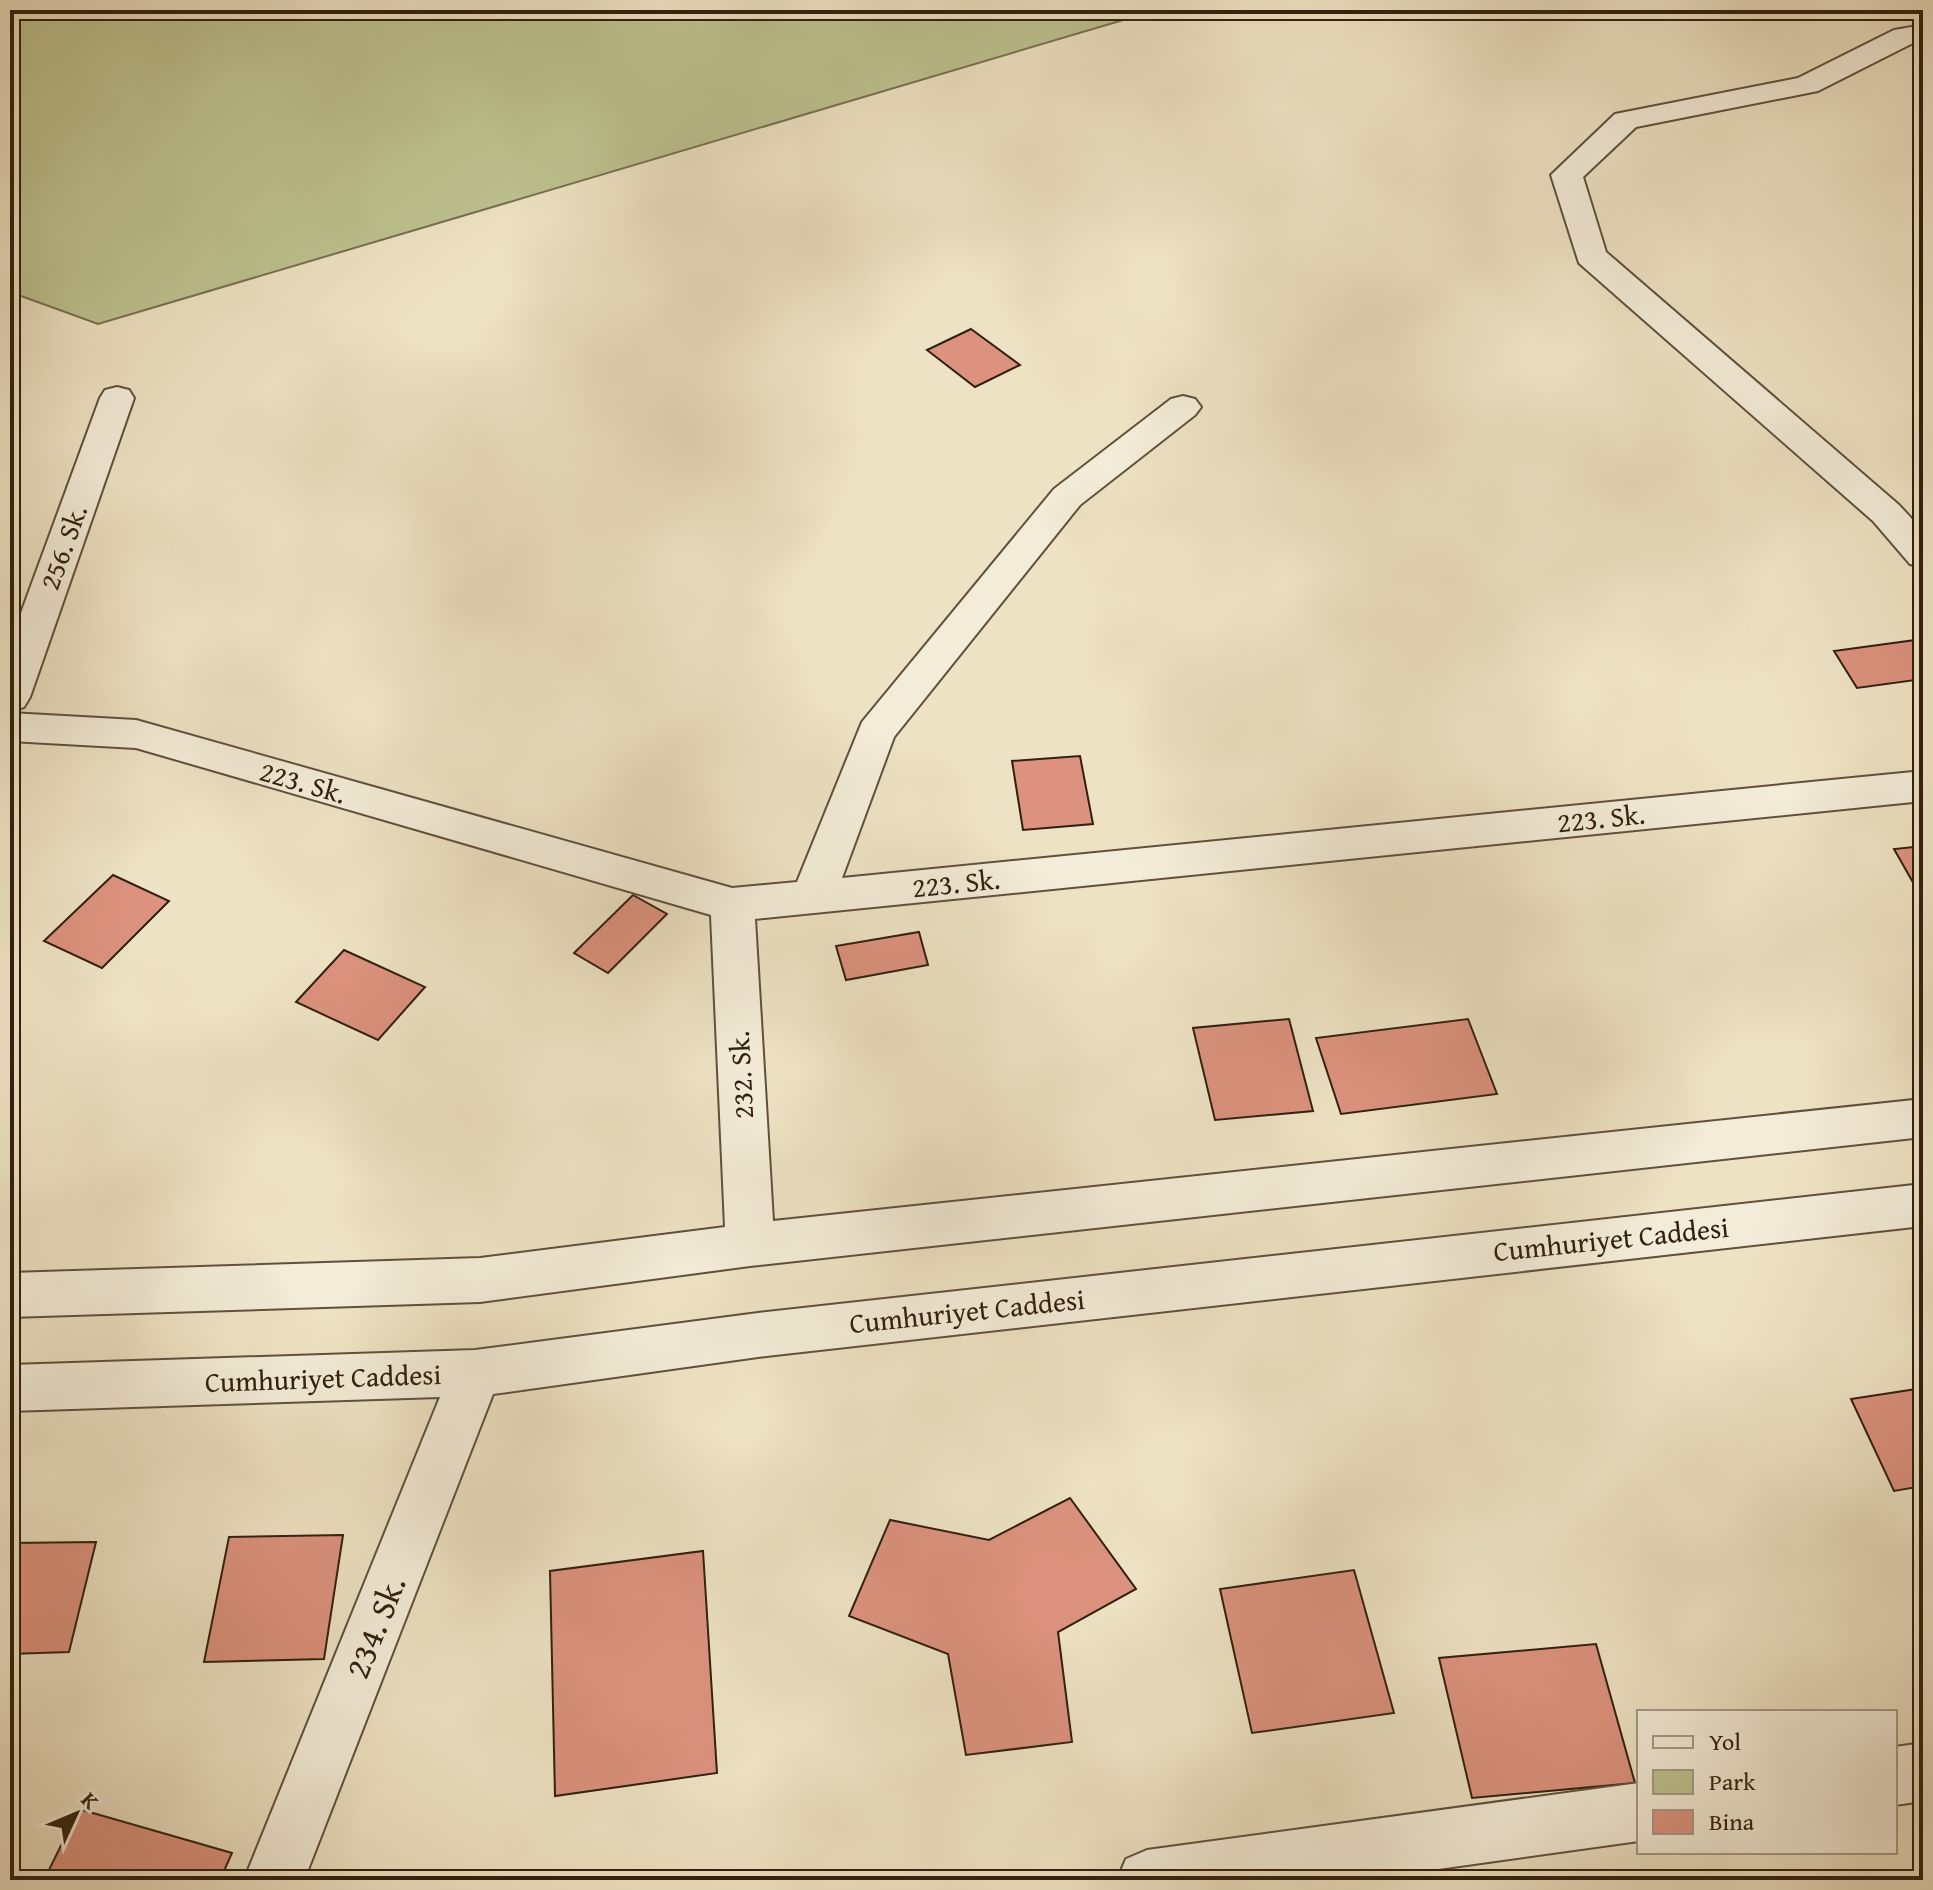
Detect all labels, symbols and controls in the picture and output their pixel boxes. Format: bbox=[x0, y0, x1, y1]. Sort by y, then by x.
street label: 256. Sk. bbox=[28, 498, 97, 595]
street label: 223. Sk. bbox=[255, 750, 351, 813]
street label: 223. Sk. bbox=[1555, 793, 1647, 842]
street label: 223. Sk. bbox=[910, 858, 1002, 907]
street label: 232. Sk. bbox=[718, 1030, 763, 1120]
street label: Cumhuriyet Caddesi bbox=[1491, 1206, 1731, 1271]
street label: Cumhuriyet Caddesi bbox=[847, 1278, 1087, 1343]
street label: Cumhuriyet Caddesi bbox=[204, 1353, 442, 1402]
street label: 234. Sk. bbox=[332, 1568, 417, 1686]
legend bbox=[1637, 1710, 1897, 1854]
text: Yol bbox=[1709, 1724, 1741, 1759]
text: Park bbox=[1709, 1764, 1756, 1799]
north arrow bbox=[36, 1774, 116, 1854]
text: K bbox=[74, 1784, 107, 1816]
text: Bina bbox=[1709, 1804, 1755, 1839]

